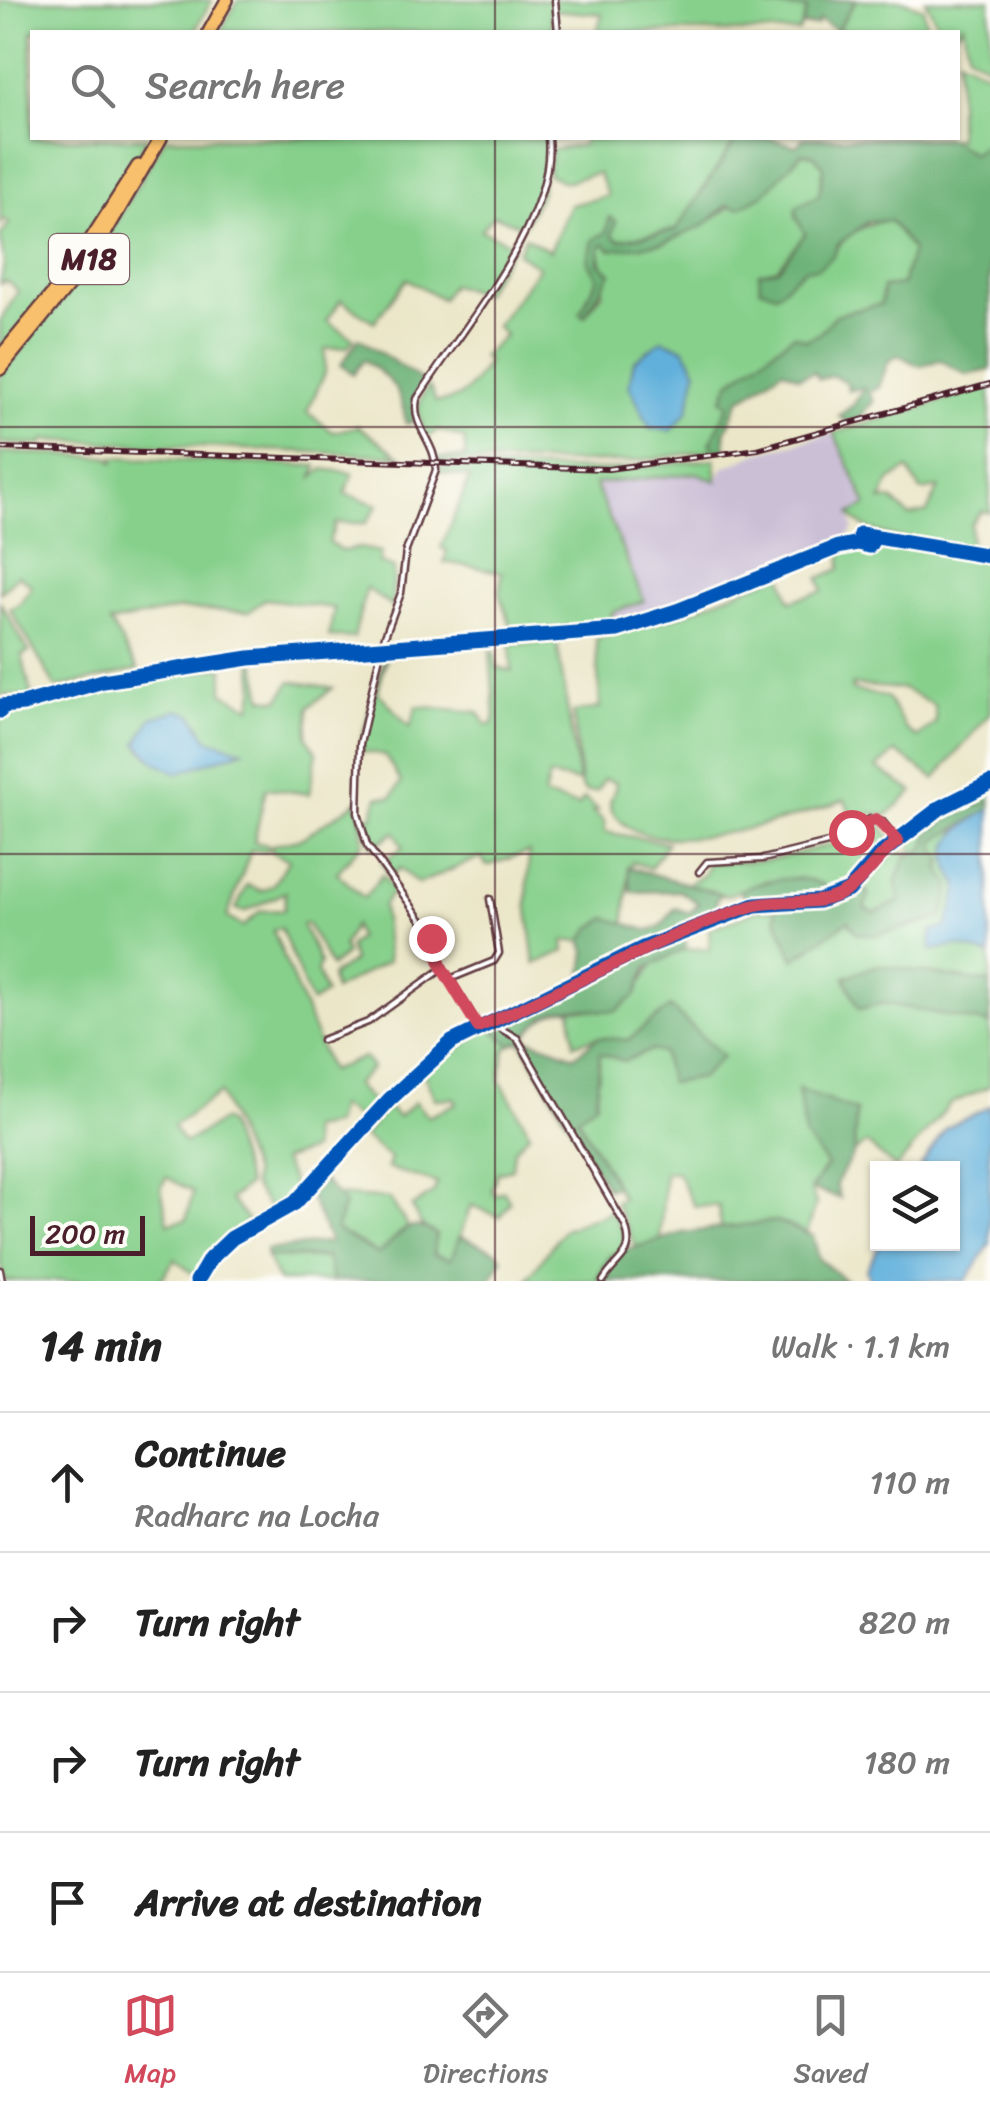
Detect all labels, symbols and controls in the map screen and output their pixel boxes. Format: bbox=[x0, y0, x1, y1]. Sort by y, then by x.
search box bbox=[30, 30, 960, 140]
text: Search here bbox=[145, 52, 345, 119]
icon: search bbox=[65, 58, 120, 113]
road number: M18 bbox=[49, 234, 129, 284]
route start bbox=[829, 810, 875, 856]
route end bbox=[409, 916, 455, 962]
map controls bbox=[870, 1161, 960, 1251]
button: layers bbox=[870, 1161, 960, 1251]
text: 200 m bbox=[45, 1209, 125, 1258]
scale bar bbox=[30, 1211, 145, 1256]
text: 14 min bbox=[40, 1309, 162, 1383]
text: Walk · 1.1 km bbox=[771, 1318, 950, 1375]
text: Continue bbox=[135, 1420, 286, 1487]
text: 110 m bbox=[869, 1454, 950, 1511]
icon: ahead bbox=[40, 1455, 95, 1510]
text: Radharc na Locha bbox=[135, 1487, 379, 1544]
text: Turn right bbox=[135, 1589, 300, 1656]
text: 820 m bbox=[859, 1594, 950, 1651]
icon: right bbox=[40, 1595, 95, 1650]
text: Turn right bbox=[135, 1729, 300, 1796]
text: 180 m bbox=[864, 1734, 950, 1791]
icon: right bbox=[40, 1735, 95, 1790]
text: Arrive at destination bbox=[135, 1869, 482, 1936]
icon: arrive bbox=[40, 1875, 95, 1930]
tab: Map bbox=[123, 1988, 178, 2097]
tab: Directions bbox=[423, 1988, 548, 2097]
tab: Saved bbox=[794, 1988, 867, 2097]

